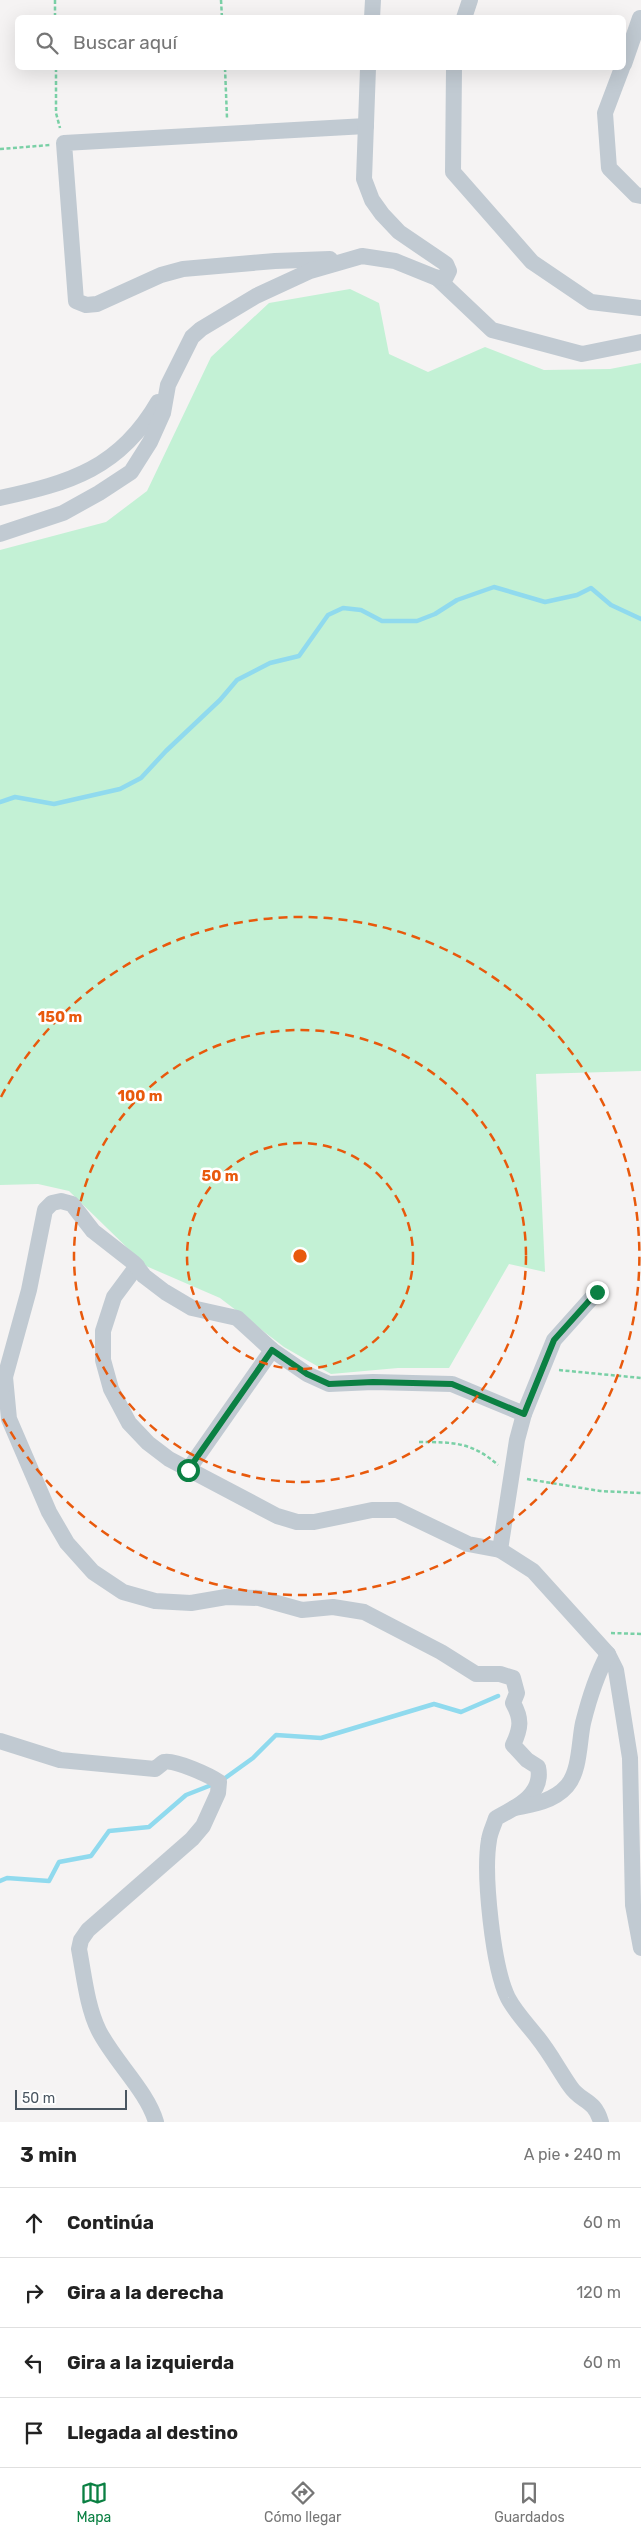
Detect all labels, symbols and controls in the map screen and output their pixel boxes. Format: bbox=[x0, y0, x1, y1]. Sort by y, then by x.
search box bbox=[15, 15, 626, 70]
icon: search bbox=[33, 29, 61, 57]
text: Buscar aquí bbox=[73, 31, 177, 54]
text: 150 m bbox=[38, 1008, 82, 1026]
text: 100 m bbox=[118, 1087, 162, 1105]
text: 50 m bbox=[202, 1167, 238, 1185]
centre of rings bbox=[291, 1247, 309, 1265]
route end bbox=[586, 1281, 609, 1304]
route start bbox=[177, 1459, 200, 1482]
scale bar bbox=[15, 2087, 128, 2110]
text: 50 m bbox=[22, 2090, 55, 2107]
text: 3 min bbox=[20, 2142, 77, 2167]
text: A pie · 240 m bbox=[524, 2145, 621, 2164]
icon: ahead bbox=[20, 2209, 48, 2237]
text: Continúa bbox=[67, 2211, 154, 2234]
text: 60 m bbox=[583, 2213, 621, 2232]
icon: right bbox=[20, 2279, 48, 2307]
text: Gira a la derecha bbox=[67, 2281, 224, 2304]
text: 120 m bbox=[576, 2283, 621, 2302]
icon: left bbox=[20, 2349, 48, 2377]
text: Gira a la izquierda bbox=[67, 2351, 234, 2374]
text: 60 m bbox=[583, 2353, 621, 2372]
icon: arrive bbox=[20, 2419, 48, 2447]
text: Llegada al destino bbox=[67, 2421, 238, 2444]
tab: Mapa bbox=[76, 2479, 111, 2526]
tab: Cómo llegar bbox=[264, 2479, 341, 2526]
tab: Guardados bbox=[494, 2479, 565, 2526]

